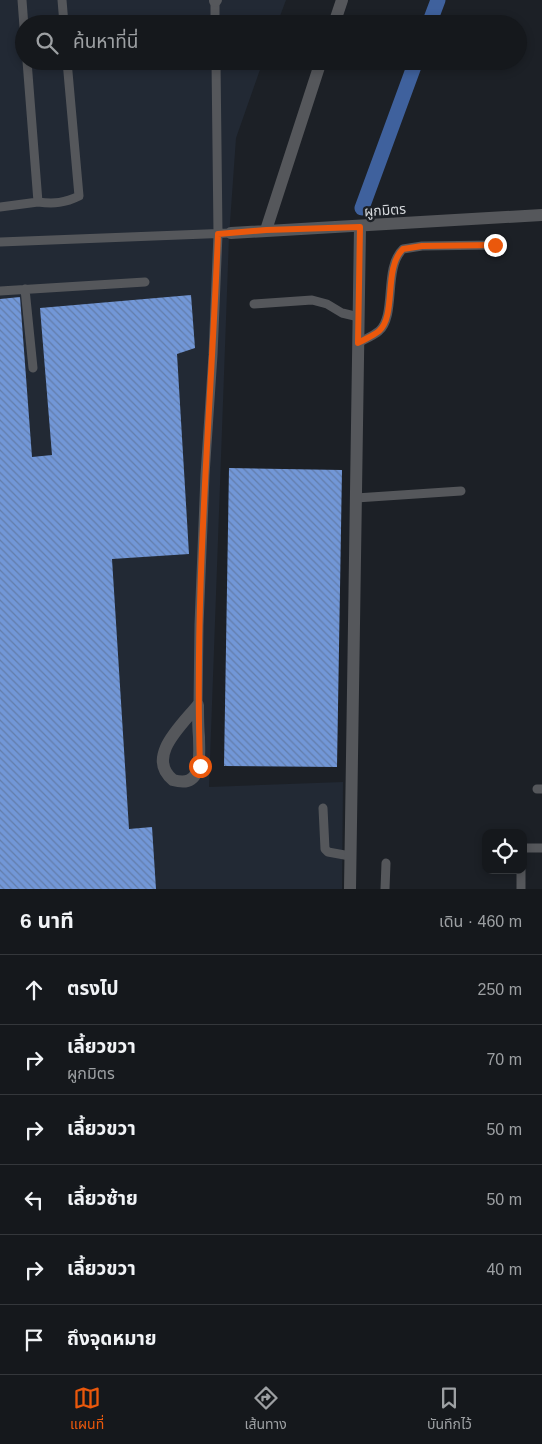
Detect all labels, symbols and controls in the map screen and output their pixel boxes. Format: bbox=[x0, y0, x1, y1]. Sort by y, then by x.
search box bbox=[15, 15, 527, 70]
icon: search bbox=[33, 29, 61, 57]
text: ค้นหาที่นี่ bbox=[73, 31, 138, 52]
street label: ผูกมิตร bbox=[364, 201, 407, 220]
route end bbox=[484, 234, 507, 257]
route start bbox=[189, 755, 212, 778]
map controls bbox=[482, 829, 527, 874]
button: locate bbox=[482, 829, 527, 874]
text: 6 นาที bbox=[20, 909, 74, 932]
text: เดิน · 460 m bbox=[439, 913, 522, 930]
icon: ahead bbox=[20, 976, 48, 1004]
text: ตรงไป bbox=[67, 978, 119, 999]
text: 250 m bbox=[478, 981, 522, 998]
text: เลี้ยวขวา bbox=[67, 1036, 136, 1057]
icon: right bbox=[20, 1046, 48, 1074]
text: 70 m bbox=[486, 1051, 522, 1068]
text: ผูกมิตร bbox=[67, 1065, 115, 1082]
icon: right bbox=[20, 1116, 48, 1144]
text: เลี้ยวขวา bbox=[67, 1118, 136, 1139]
text: 50 m bbox=[486, 1121, 522, 1138]
icon: left bbox=[20, 1186, 48, 1214]
text: เลี้ยวซ้าย bbox=[67, 1188, 138, 1209]
text: 50 m bbox=[486, 1191, 522, 1208]
icon: right bbox=[20, 1256, 48, 1284]
text: เลี้ยวขวา bbox=[67, 1258, 136, 1279]
text: 40 m bbox=[486, 1261, 522, 1278]
icon: arrive bbox=[20, 1326, 48, 1354]
text: ถึงจุดหมาย bbox=[67, 1328, 157, 1349]
tab: แผนที่ bbox=[70, 1384, 104, 1435]
tab: เส้นทาง bbox=[244, 1384, 287, 1435]
tab: บันทึกไว้ bbox=[427, 1384, 472, 1435]

